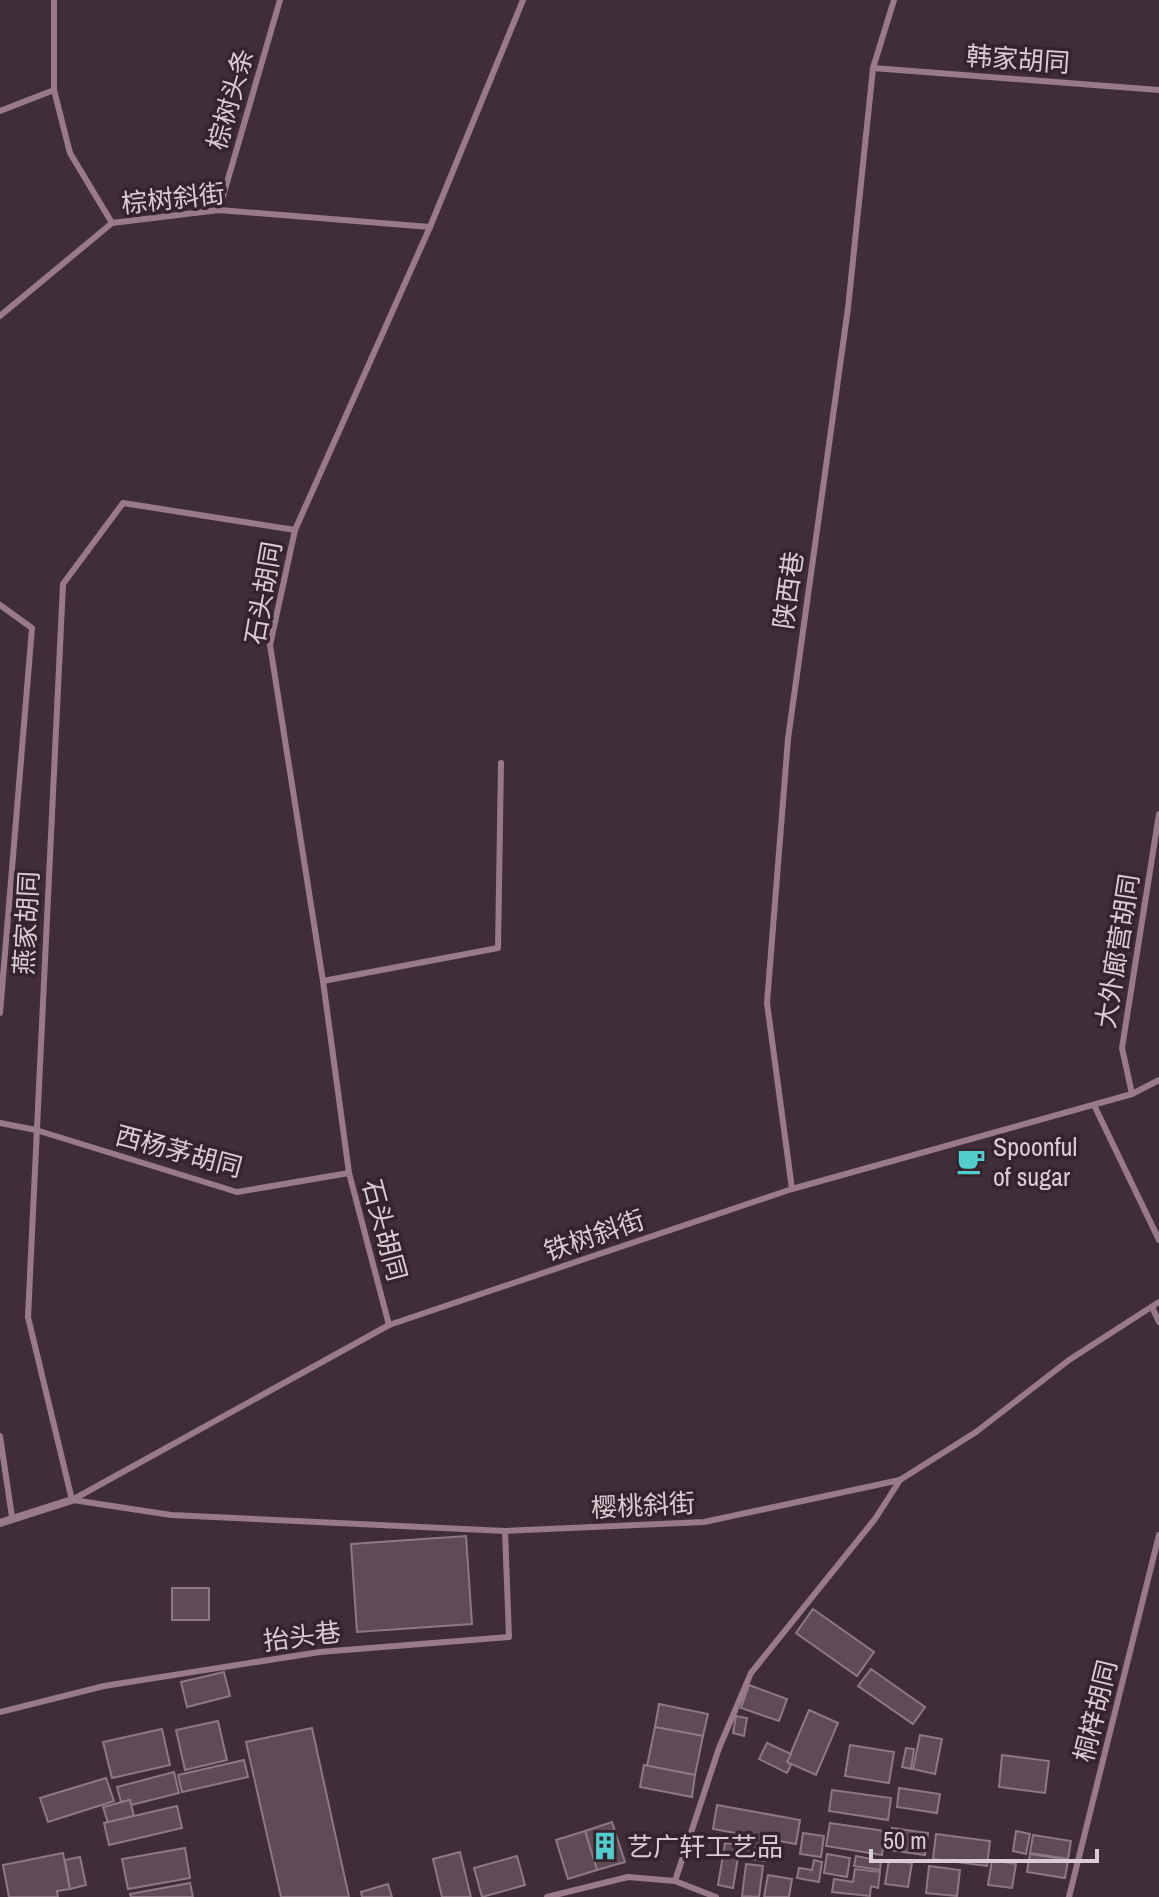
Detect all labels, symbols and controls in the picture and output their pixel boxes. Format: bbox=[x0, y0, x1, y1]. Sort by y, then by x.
street label: 韩家胡同 bbox=[965, 38, 1071, 80]
street label: 棕树头条 bbox=[199, 44, 261, 154]
street label: 棕树斜街 bbox=[119, 175, 227, 221]
street label: 石头胡同 bbox=[237, 539, 289, 647]
street label: 陕西巷 bbox=[765, 549, 811, 631]
street label: 燕家胡同 bbox=[6, 870, 46, 976]
street label: 大外廊营胡同 bbox=[1088, 871, 1146, 1031]
street label: 西杨茅胡同 bbox=[112, 1117, 246, 1185]
place label: Spoonful of sugar bbox=[993, 1129, 1077, 1194]
cafe icon: Spoonful of sugar bbox=[956, 1146, 986, 1176]
street label: 石头胡同 bbox=[355, 1175, 415, 1285]
street label: 铁树斜街 bbox=[539, 1202, 649, 1268]
street label: 樱桃斜街 bbox=[590, 1485, 696, 1525]
street label: 抬头巷 bbox=[261, 1614, 343, 1658]
street label: 桐梓胡同 bbox=[1065, 1656, 1125, 1766]
scale bar bbox=[871, 1813, 1097, 1863]
text: 50 m bbox=[883, 1824, 927, 1856]
place label: 艺广轩工艺品 bbox=[627, 1829, 783, 1864]
building icon: 艺广轩工艺品 bbox=[590, 1831, 620, 1861]

